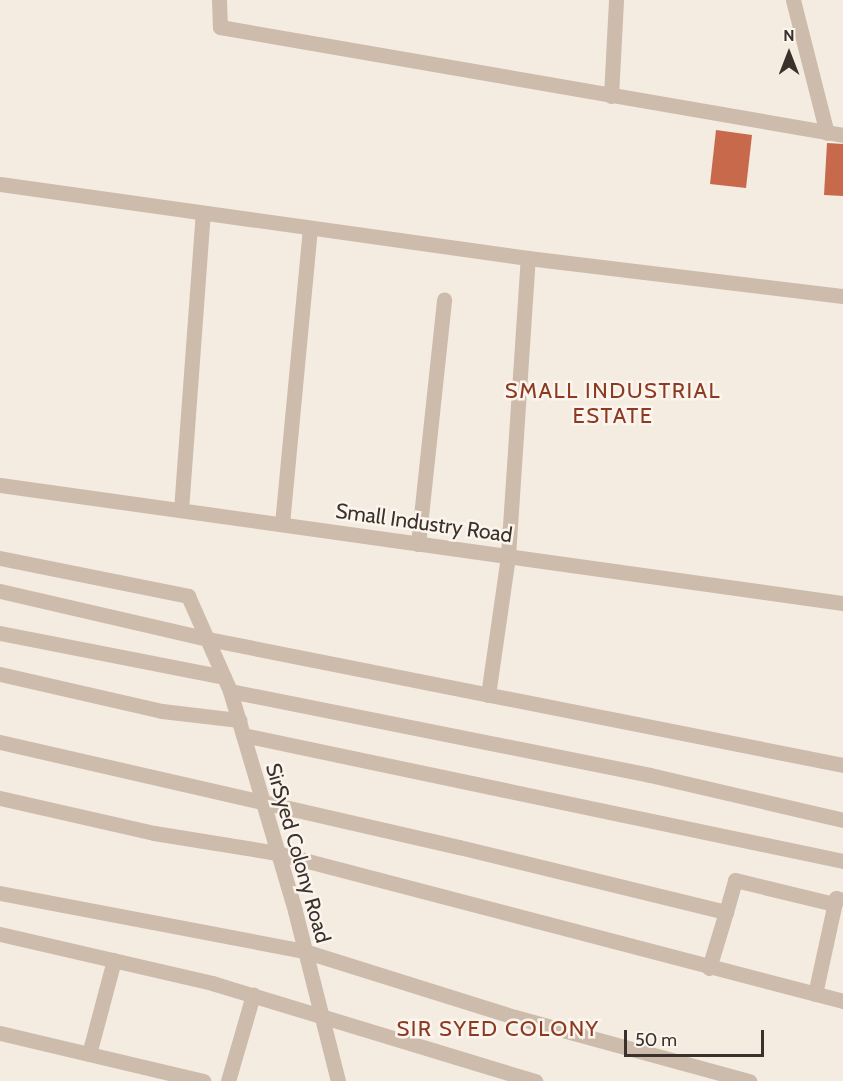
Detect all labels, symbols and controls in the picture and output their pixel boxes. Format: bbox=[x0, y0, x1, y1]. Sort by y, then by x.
north arrow bbox=[759, 24, 819, 84]
text: N bbox=[783, 26, 795, 45]
district label: SMALL INDUSTRIAL ESTATE bbox=[505, 377, 721, 428]
street label: Small Industry Road bbox=[334, 498, 514, 548]
street label: SirSyed Colony Road bbox=[260, 760, 336, 946]
district label: SIR SYED COLONY bbox=[396, 1016, 600, 1042]
scale bar bbox=[627, 1018, 766, 1056]
text: 50 m bbox=[635, 1029, 677, 1051]

